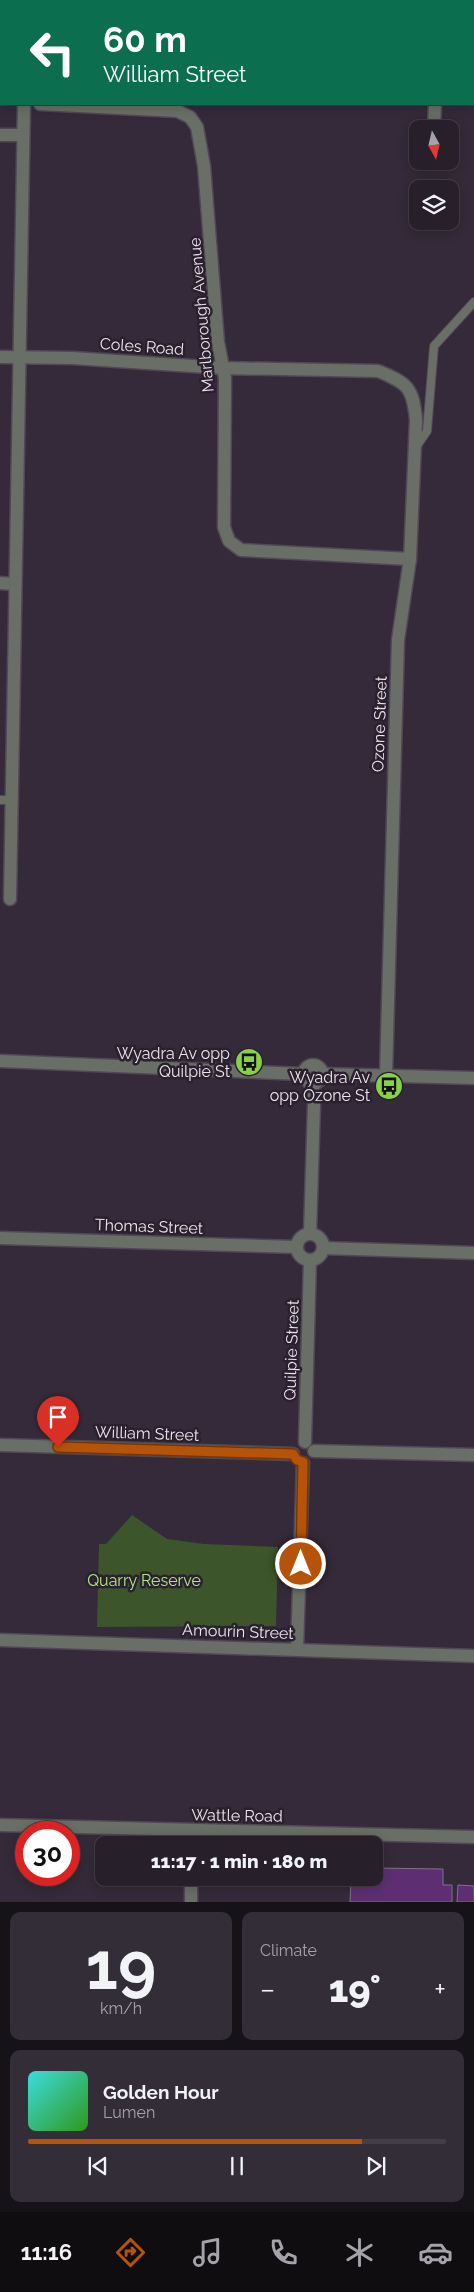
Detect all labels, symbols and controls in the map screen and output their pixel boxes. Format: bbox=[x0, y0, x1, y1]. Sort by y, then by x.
text: 60 m bbox=[103, 19, 187, 60]
icon: left bbox=[20, 20, 85, 85]
text: William Street bbox=[103, 61, 246, 87]
north arrow bbox=[409, 120, 459, 170]
map controls bbox=[409, 120, 459, 230]
button: layers bbox=[409, 180, 459, 230]
street label: Marlborough Avenue bbox=[185, 237, 218, 393]
street label: Coles Road bbox=[99, 334, 185, 359]
street label: Ozone Street bbox=[368, 675, 391, 773]
place label: Wyadra Av opp Quilpie St bbox=[117, 1044, 231, 1081]
bus stop icon: Wyadra Av opp Quilpie St bbox=[234, 1047, 264, 1077]
place label: Wyadra Av opp Ozone St bbox=[270, 1068, 371, 1105]
bus stop icon: Wyadra Av opp Ozone St bbox=[374, 1071, 404, 1101]
street label: Thomas Street bbox=[95, 1215, 204, 1238]
street label: Quilpie Street bbox=[280, 1299, 303, 1401]
pin bbox=[37, 1396, 79, 1447]
icon: arrive bbox=[44, 1403, 72, 1431]
street label: William Street bbox=[95, 1422, 200, 1445]
position arrow bbox=[274, 1537, 326, 1589]
park label: Quarry Reserve bbox=[87, 1571, 201, 1590]
street label: Amourin Street bbox=[182, 1620, 295, 1643]
street label: Wattle Road bbox=[191, 1805, 283, 1826]
speed limit sign: 30 bbox=[15, 1821, 80, 1886]
text: 11:17 · 1 min · 180 m bbox=[151, 1850, 327, 1872]
text: 19 bbox=[86, 1928, 156, 2004]
text: Climate bbox=[260, 1941, 317, 1960]
text: 19° bbox=[329, 1966, 381, 2011]
text: − bbox=[260, 1973, 275, 2006]
text: + bbox=[434, 1973, 446, 2006]
text: km/h bbox=[100, 1999, 142, 2018]
text: Golden Hour bbox=[103, 2081, 219, 2103]
text: Lumen bbox=[103, 2103, 155, 2122]
icon: previous bbox=[84, 2152, 112, 2180]
icon: pause bbox=[223, 2152, 251, 2180]
icon: next bbox=[362, 2152, 390, 2180]
icon: directions bbox=[113, 2235, 148, 2270]
icon: music bbox=[190, 2235, 225, 2270]
icon: phone bbox=[266, 2235, 301, 2270]
icon: climate bbox=[342, 2235, 377, 2270]
icon: car bbox=[418, 2235, 453, 2270]
text: 11:16 bbox=[21, 2239, 72, 2265]

